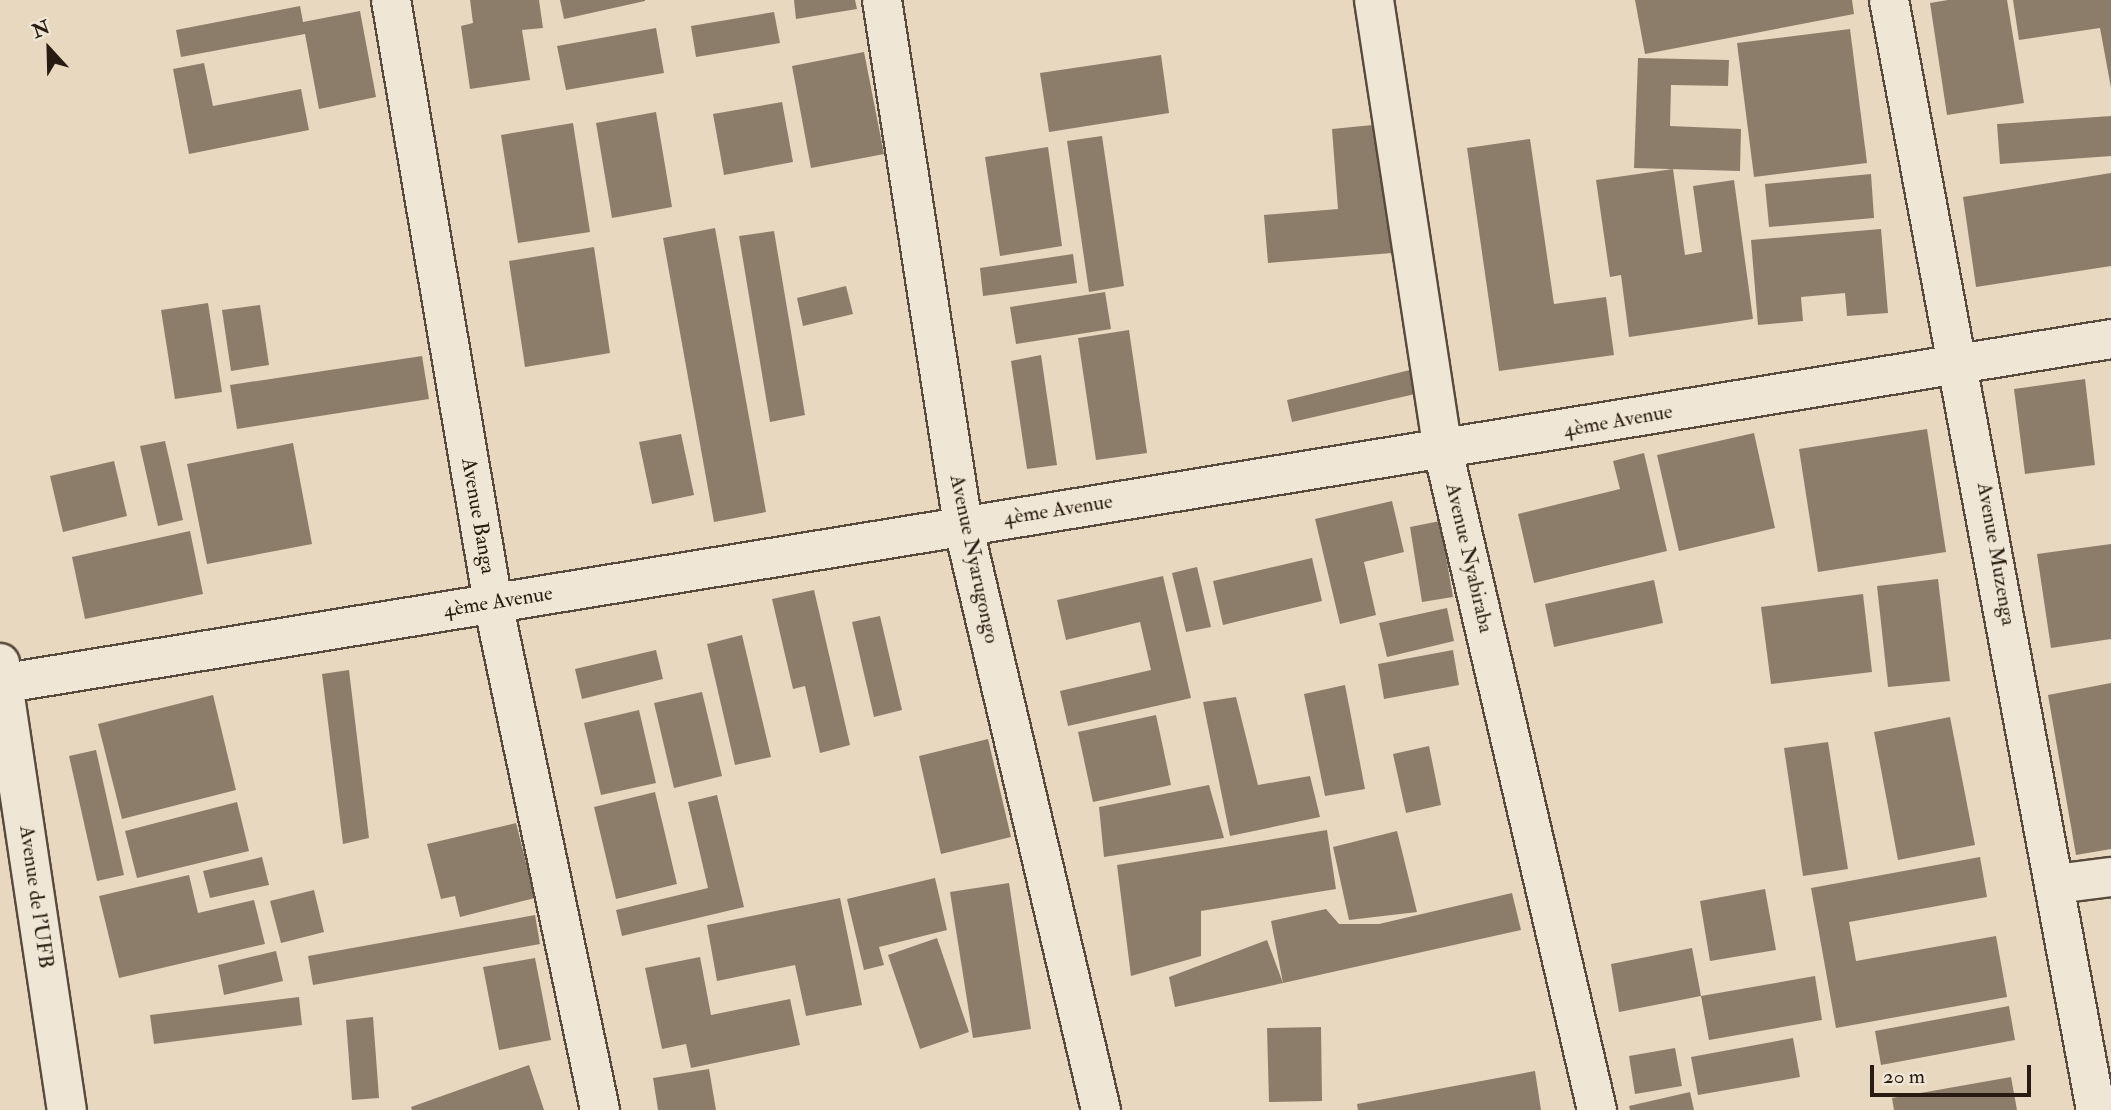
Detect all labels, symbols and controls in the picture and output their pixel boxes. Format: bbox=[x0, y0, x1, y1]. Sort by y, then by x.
north arrow bbox=[14, 14, 84, 84]
text: N bbox=[29, 15, 54, 44]
street label: 4ème Avenue bbox=[1561, 399, 1675, 443]
street label: Avenue Banga bbox=[455, 456, 501, 576]
street label: Avenue Nyarugongo bbox=[944, 472, 1004, 646]
street label: Avenue Nyabiraba bbox=[1440, 481, 1498, 635]
street label: Avenue Muzenga bbox=[1971, 481, 2021, 627]
street label: 4ème Avenue bbox=[1002, 489, 1114, 531]
street label: 4ème Avenue bbox=[442, 581, 554, 623]
street label: Avenue de l'UFB bbox=[14, 824, 58, 970]
scale bar bbox=[1873, 1050, 2034, 1094]
text: 20 m bbox=[1883, 1063, 1925, 1090]

